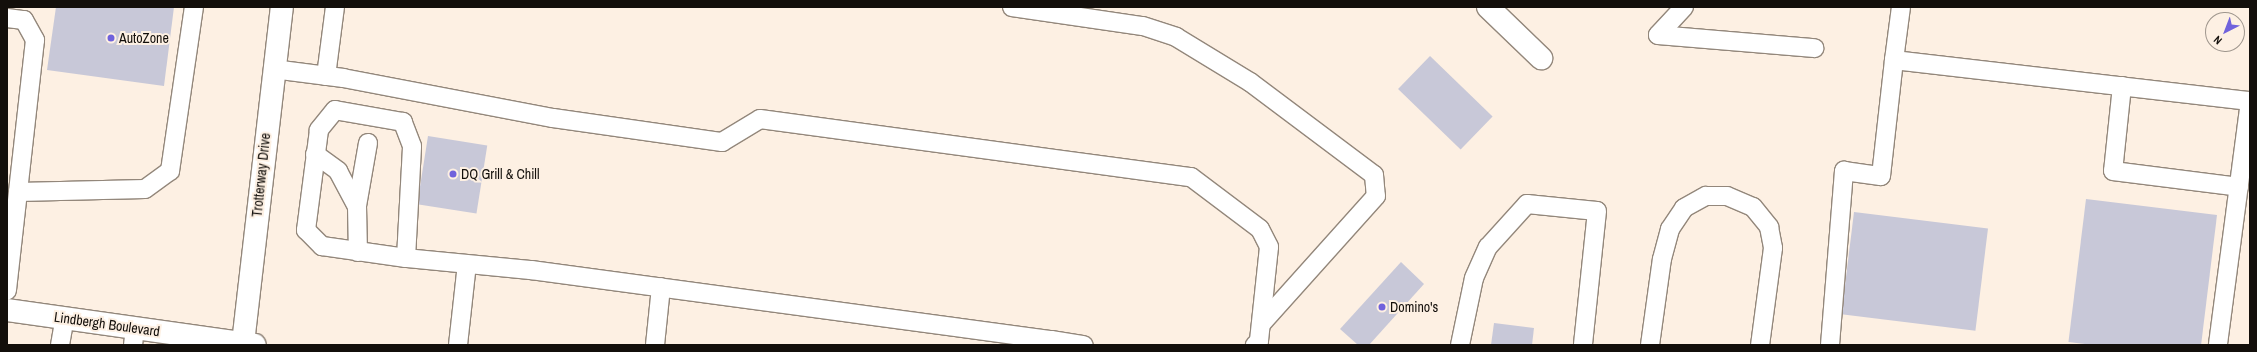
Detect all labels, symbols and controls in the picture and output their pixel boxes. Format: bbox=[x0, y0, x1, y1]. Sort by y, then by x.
north arrow bbox=[2205, 12, 2245, 52]
place label: AutoZone bbox=[119, 30, 169, 46]
marker: AutoZone bbox=[106, 33, 116, 43]
text: N bbox=[2211, 33, 2225, 48]
street label: Trotterway Drive bbox=[248, 132, 274, 218]
place label: DQ Grill & Chill bbox=[461, 166, 539, 182]
marker: DQ Grill & Chill bbox=[448, 169, 458, 179]
place label: Domino's bbox=[1390, 299, 1438, 315]
marker: Domino's bbox=[1377, 302, 1387, 312]
street label: Lindbergh Boulevard bbox=[53, 308, 161, 340]

